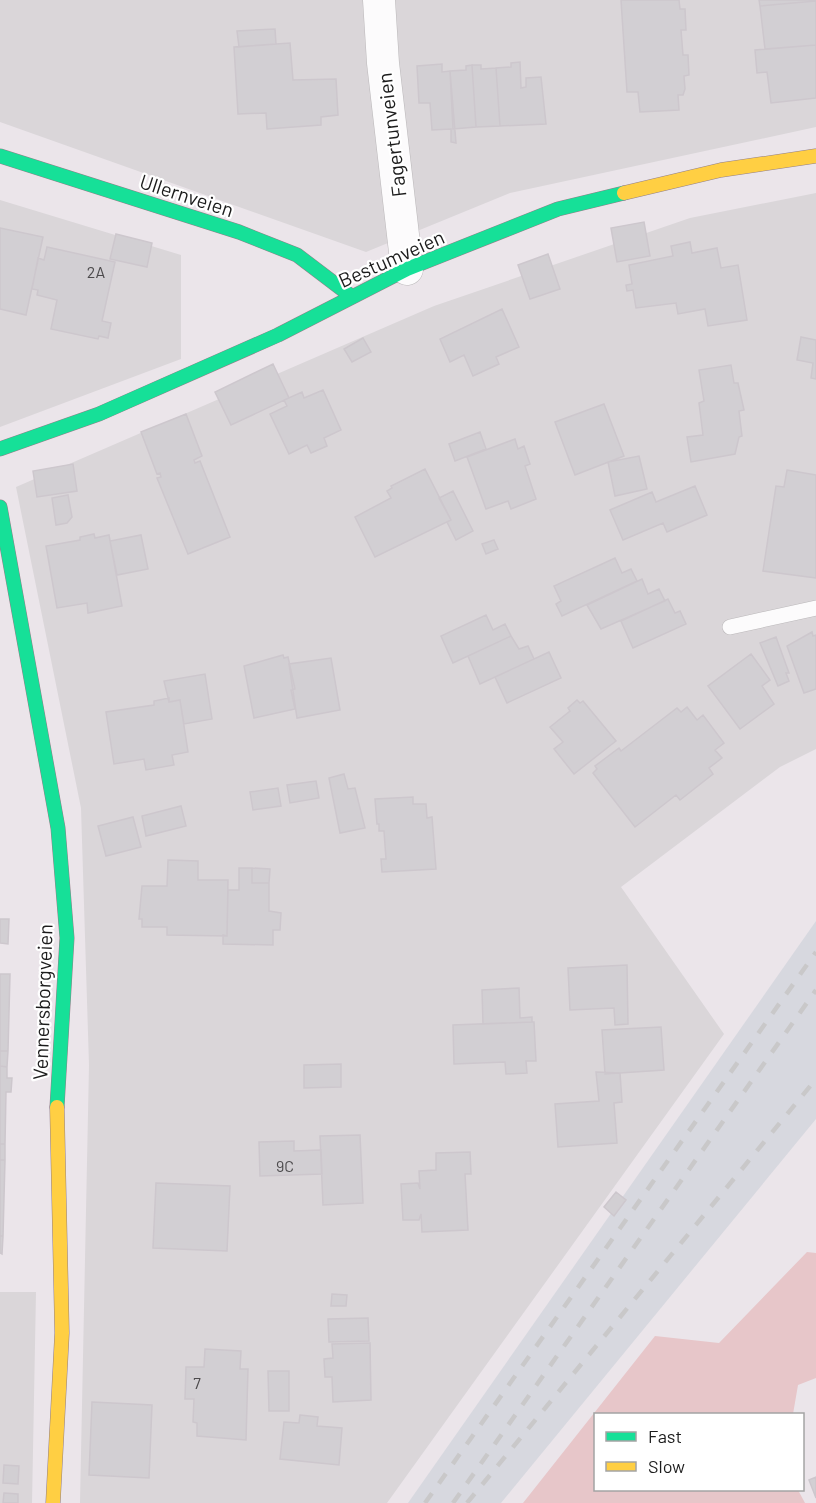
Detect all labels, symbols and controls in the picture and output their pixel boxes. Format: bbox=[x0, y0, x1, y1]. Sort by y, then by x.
street label: Fagertunveien bbox=[371, 72, 411, 198]
street label: Ullernveien bbox=[137, 169, 237, 221]
street label: Bestumveien bbox=[334, 224, 448, 292]
house number: 2A bbox=[87, 262, 105, 281]
street label: Vennersborgveien bbox=[27, 924, 57, 1080]
house number: 9C bbox=[276, 1156, 294, 1175]
house number: 7 bbox=[193, 1373, 201, 1392]
legend bbox=[594, 1413, 804, 1491]
text: Fast bbox=[648, 1425, 682, 1447]
text: Slow bbox=[648, 1455, 685, 1477]

